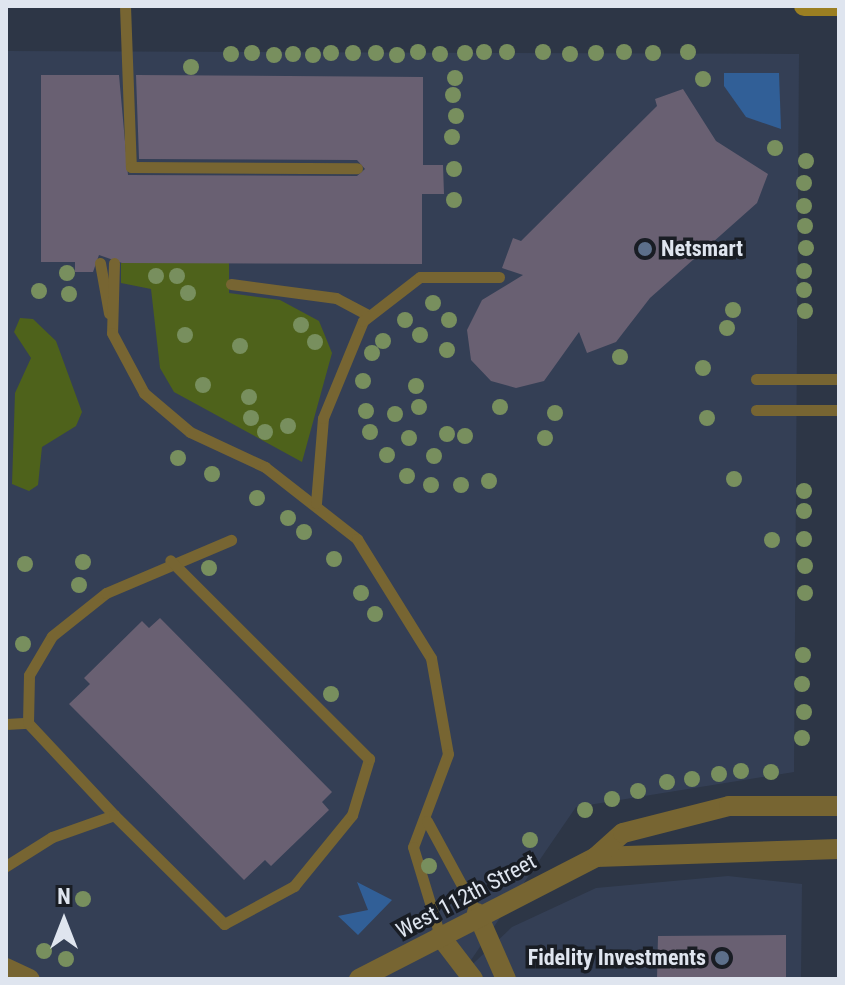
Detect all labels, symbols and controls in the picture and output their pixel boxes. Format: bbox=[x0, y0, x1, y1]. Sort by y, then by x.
place label: Netsmart bbox=[661, 236, 743, 262]
marker: Netsmart bbox=[636, 240, 654, 258]
street label: West 112th Street bbox=[392, 848, 540, 944]
north arrow bbox=[24, 881, 104, 961]
text: N bbox=[57, 884, 71, 909]
place label: Fidelity Investments bbox=[528, 945, 706, 971]
marker: Fidelity Investments bbox=[713, 949, 731, 967]

